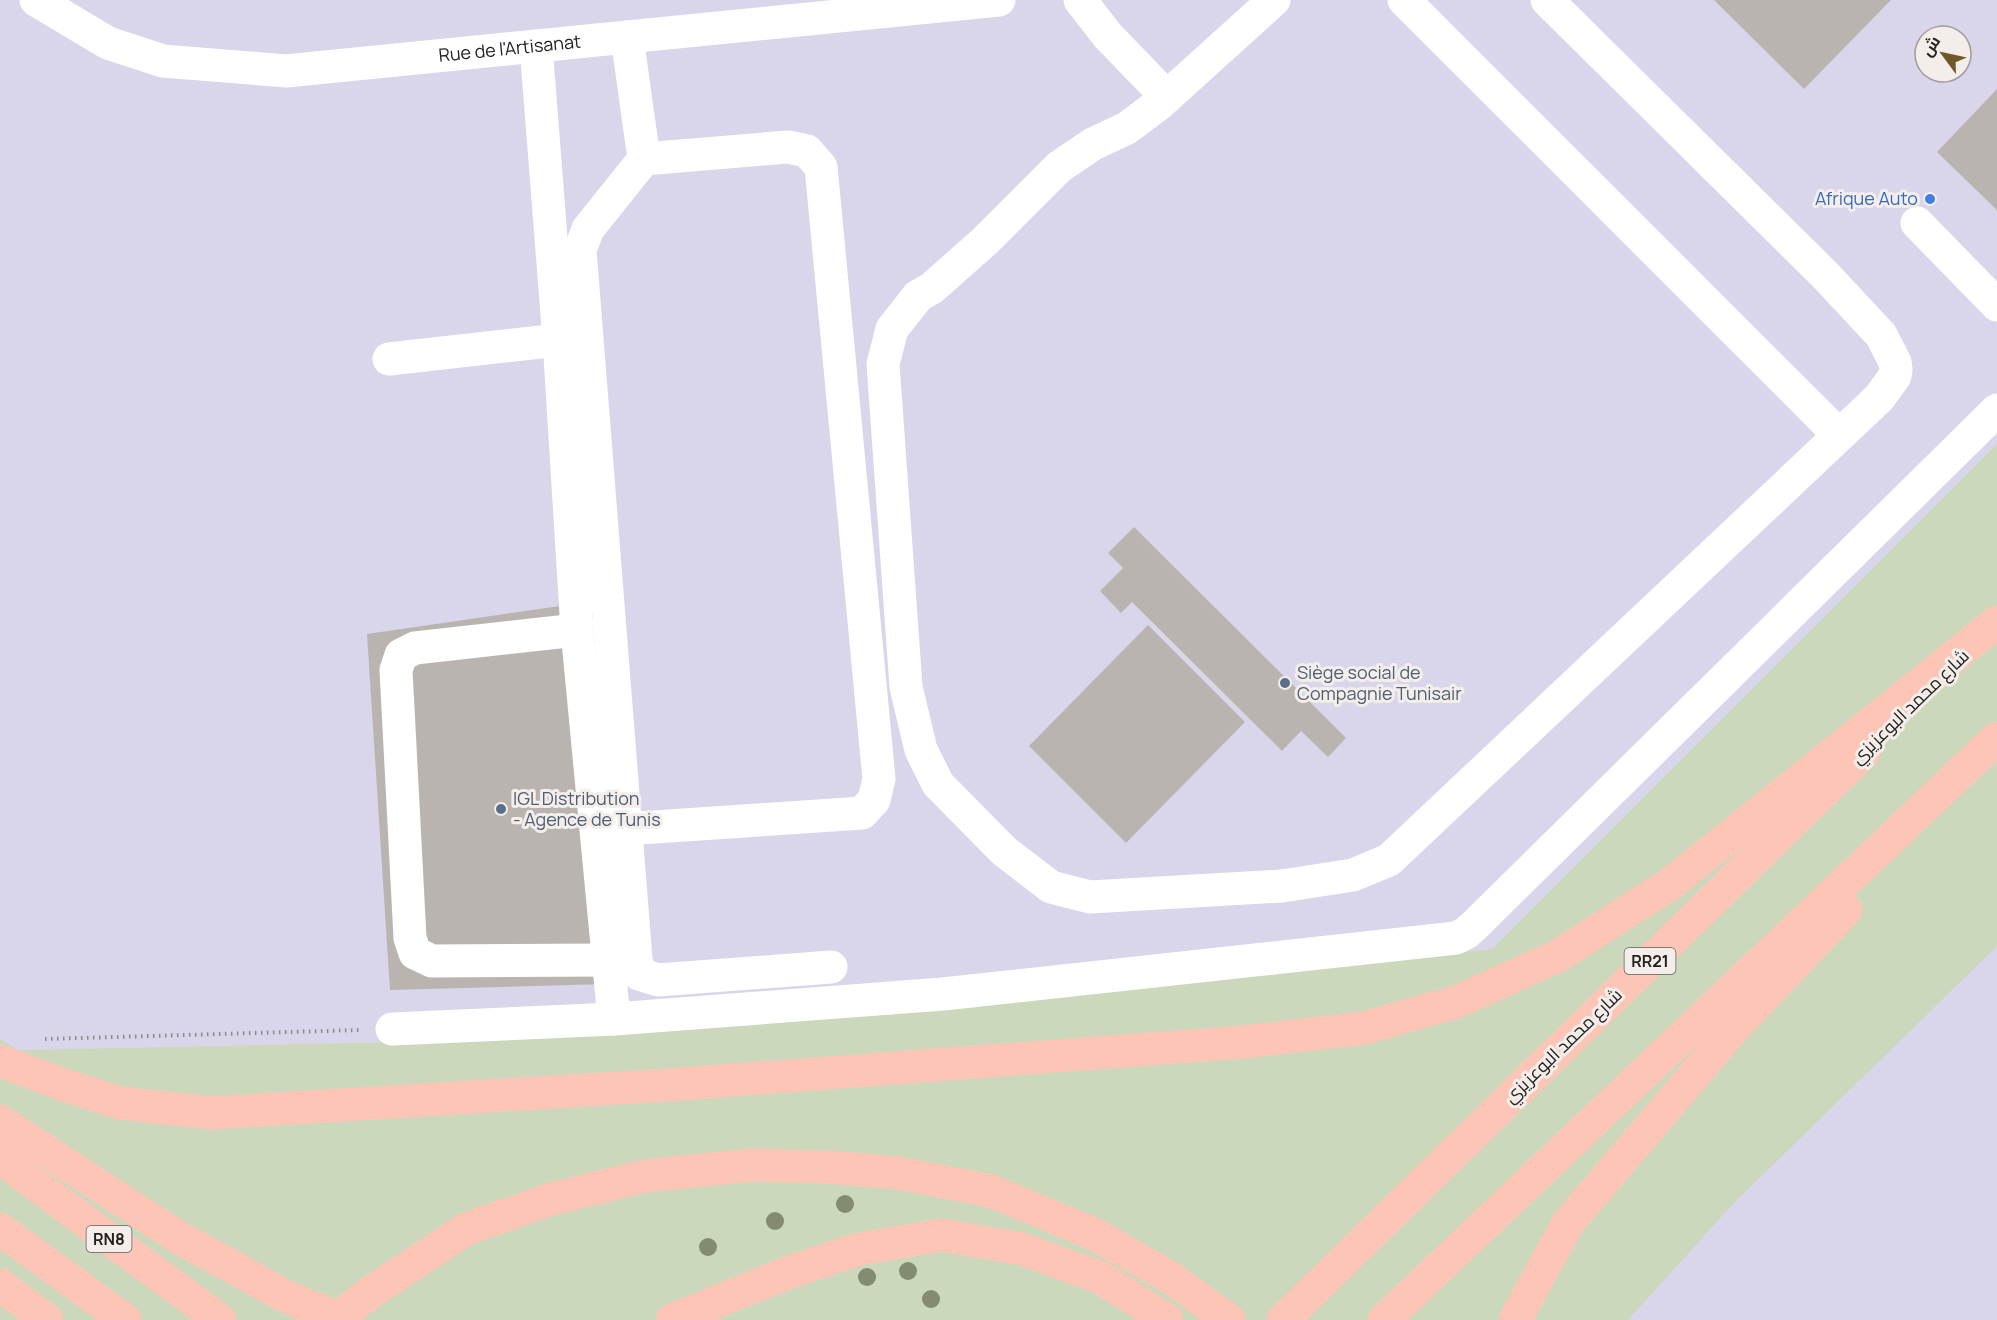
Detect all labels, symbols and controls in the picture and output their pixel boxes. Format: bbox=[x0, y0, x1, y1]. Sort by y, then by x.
north arrow bbox=[1913, 24, 1973, 84]
street label: Rue de l'Artisanat bbox=[437, 29, 582, 67]
text: ش bbox=[1916, 31, 1945, 60]
place label: Afrique Auto bbox=[1815, 186, 1918, 210]
marker: Afrique Auto bbox=[1923, 192, 1937, 206]
street label: شارع محمد البوعزيزي bbox=[1845, 644, 1976, 771]
place label: Siège social de Compagnie Tunisair bbox=[1297, 660, 1462, 705]
marker: Siège social de Compagnie Tunisair bbox=[1278, 676, 1292, 690]
place label: IGL Distribution - Agence de Tunis bbox=[513, 786, 661, 831]
marker: IGL Distribution - Agence de Tunis bbox=[494, 802, 508, 816]
road number: RR21 bbox=[1624, 948, 1676, 974]
street label: شارع محمد البوعزيزي bbox=[1498, 983, 1629, 1110]
road number: RN8 bbox=[86, 1226, 132, 1252]

